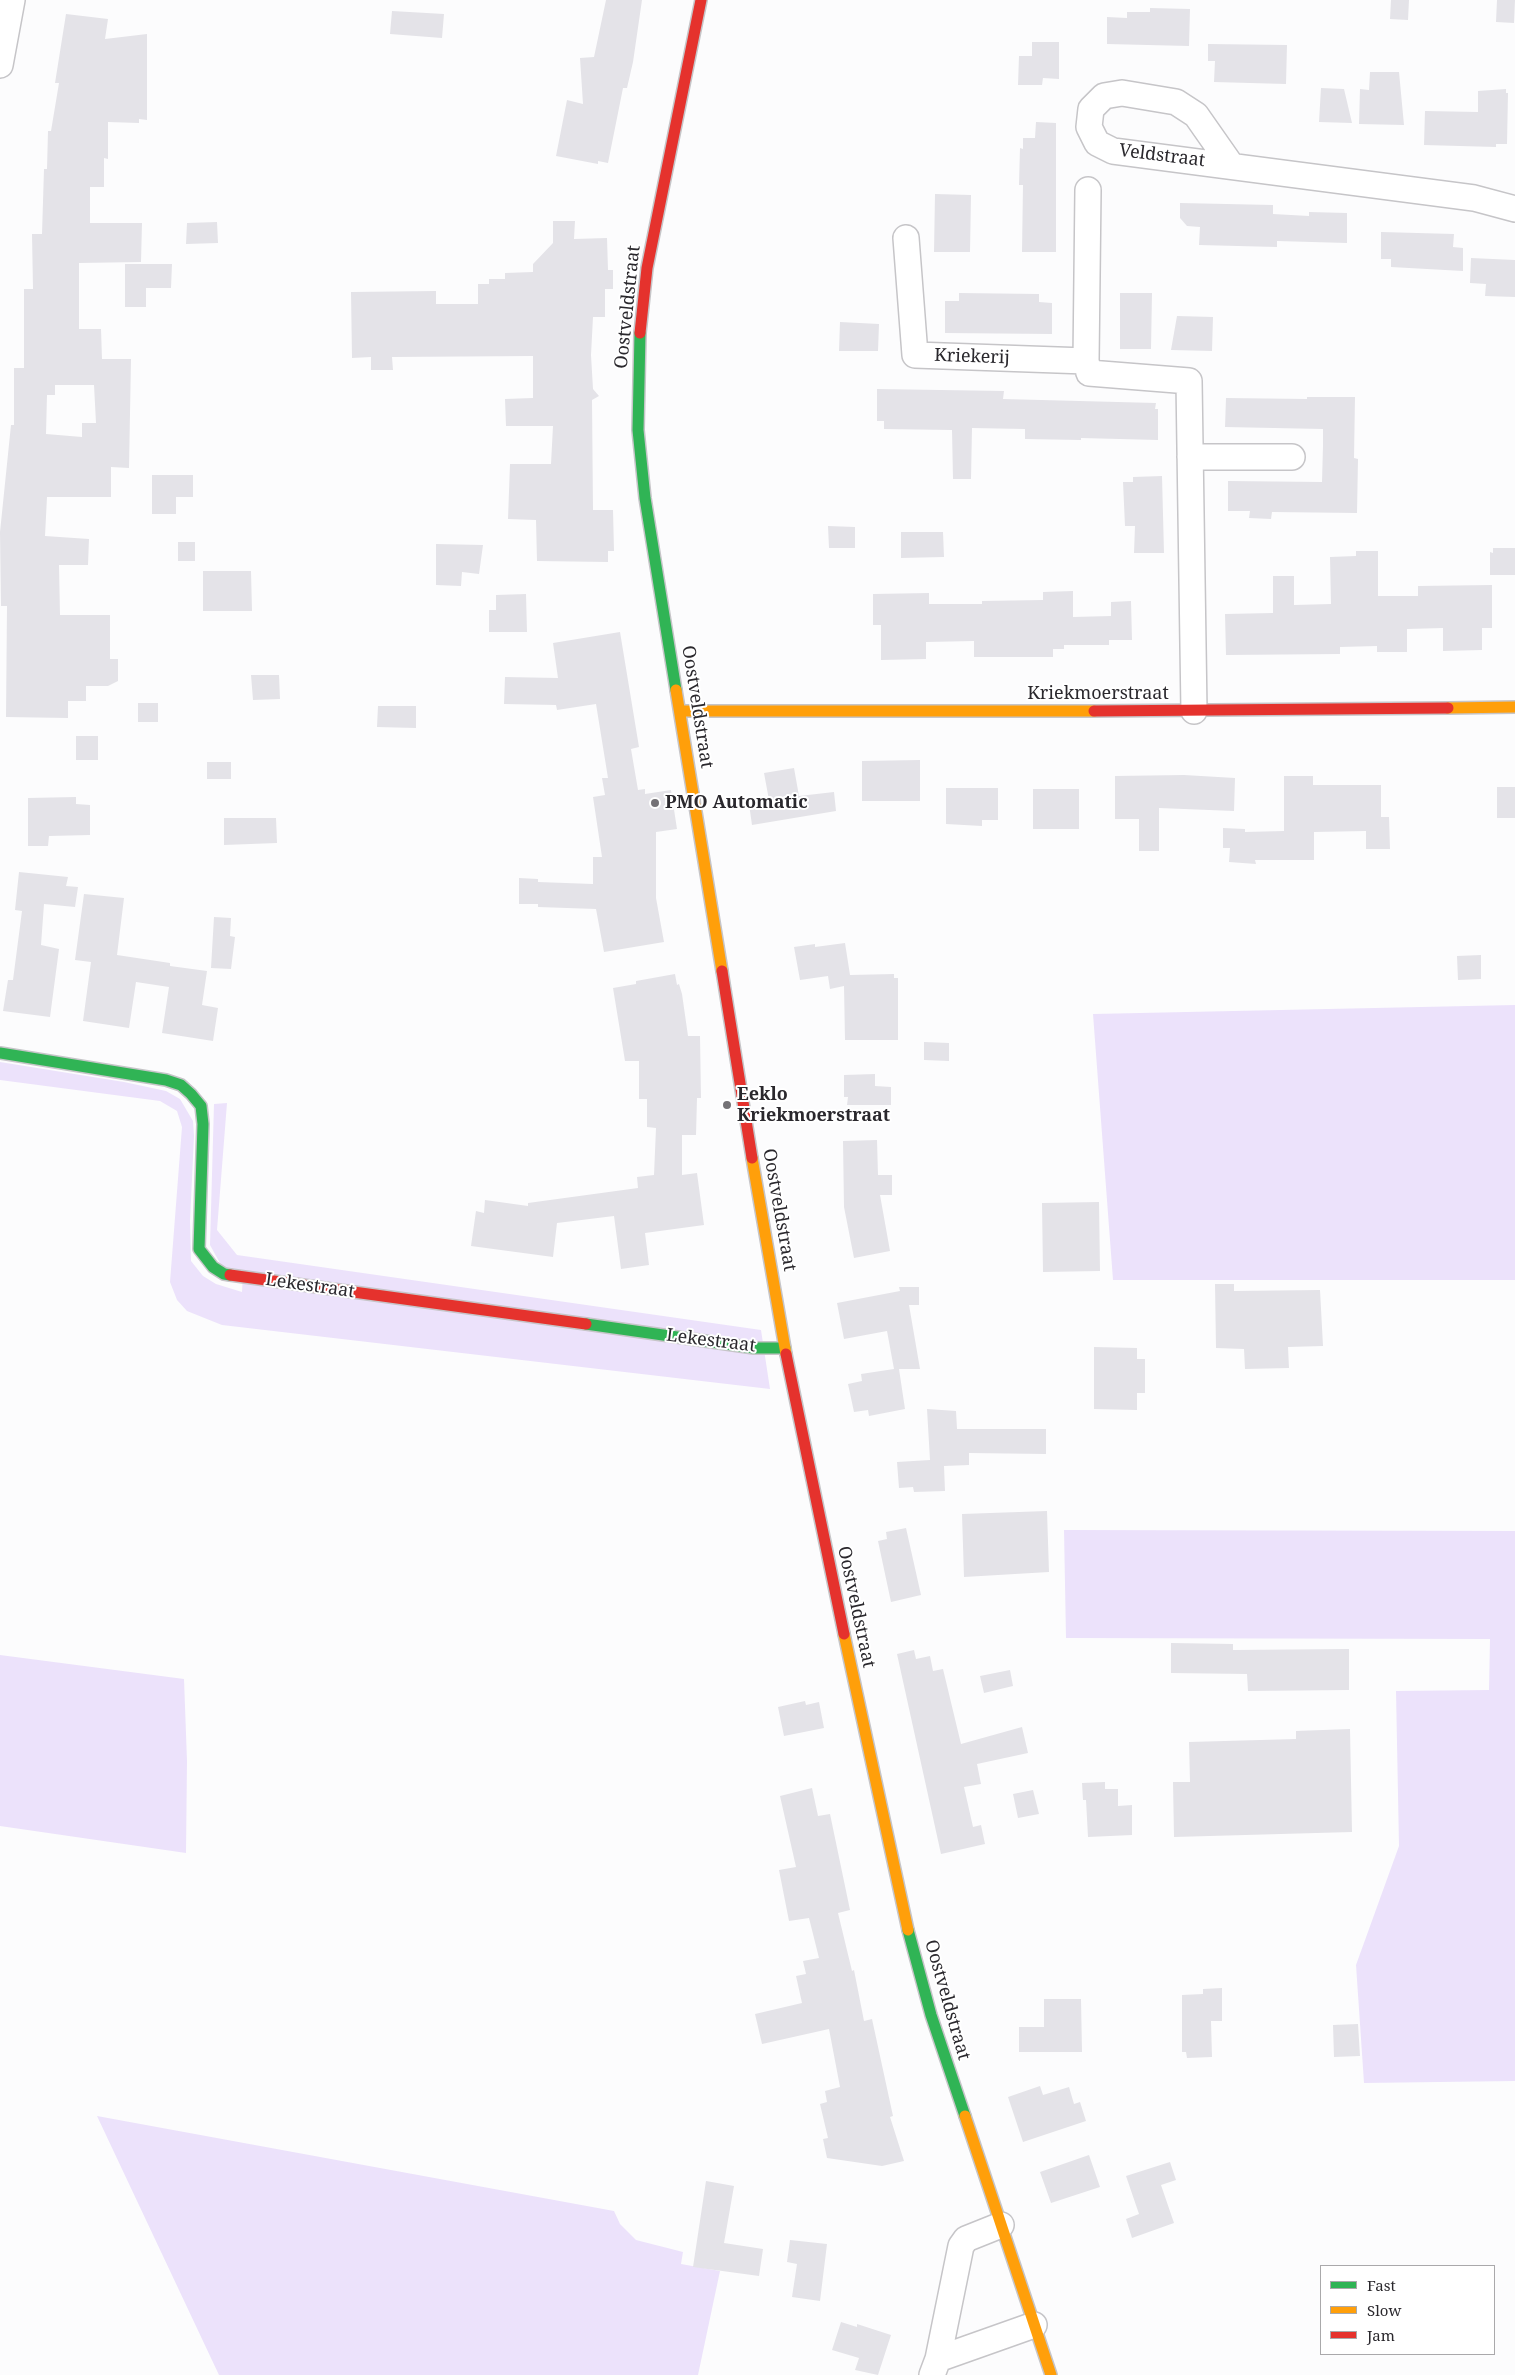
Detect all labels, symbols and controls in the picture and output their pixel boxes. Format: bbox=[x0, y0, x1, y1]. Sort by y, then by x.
street label: Veldstraat bbox=[1118, 140, 1206, 172]
street label: Oostveldstraat bbox=[611, 244, 645, 370]
street label: Kriekerij bbox=[934, 345, 1010, 369]
street label: Oostveldstraat bbox=[677, 644, 717, 770]
street label: Kriekmoerstraat bbox=[1027, 683, 1169, 705]
place label: PMO Automatic bbox=[665, 792, 808, 814]
marker: PMO Automatic bbox=[649, 797, 661, 809]
place label: Eeklo Kriekmoerstraat bbox=[737, 1084, 890, 1126]
marker: Eeklo Kriekmoerstraat bbox=[721, 1099, 733, 1111]
street label: Oostveldstraat bbox=[758, 1147, 800, 1273]
street label: Lekestraat bbox=[264, 1269, 356, 1303]
street label: Lekestraat bbox=[665, 1325, 757, 1357]
street label: Oostveldstraat bbox=[833, 1544, 879, 1670]
street label: Oostveldstraat bbox=[920, 1937, 974, 2063]
legend bbox=[1320, 2265, 1495, 2355]
text: Fast bbox=[1367, 2275, 1396, 2295]
text: Slow bbox=[1367, 2300, 1401, 2320]
text: Jam bbox=[1367, 2325, 1395, 2345]

